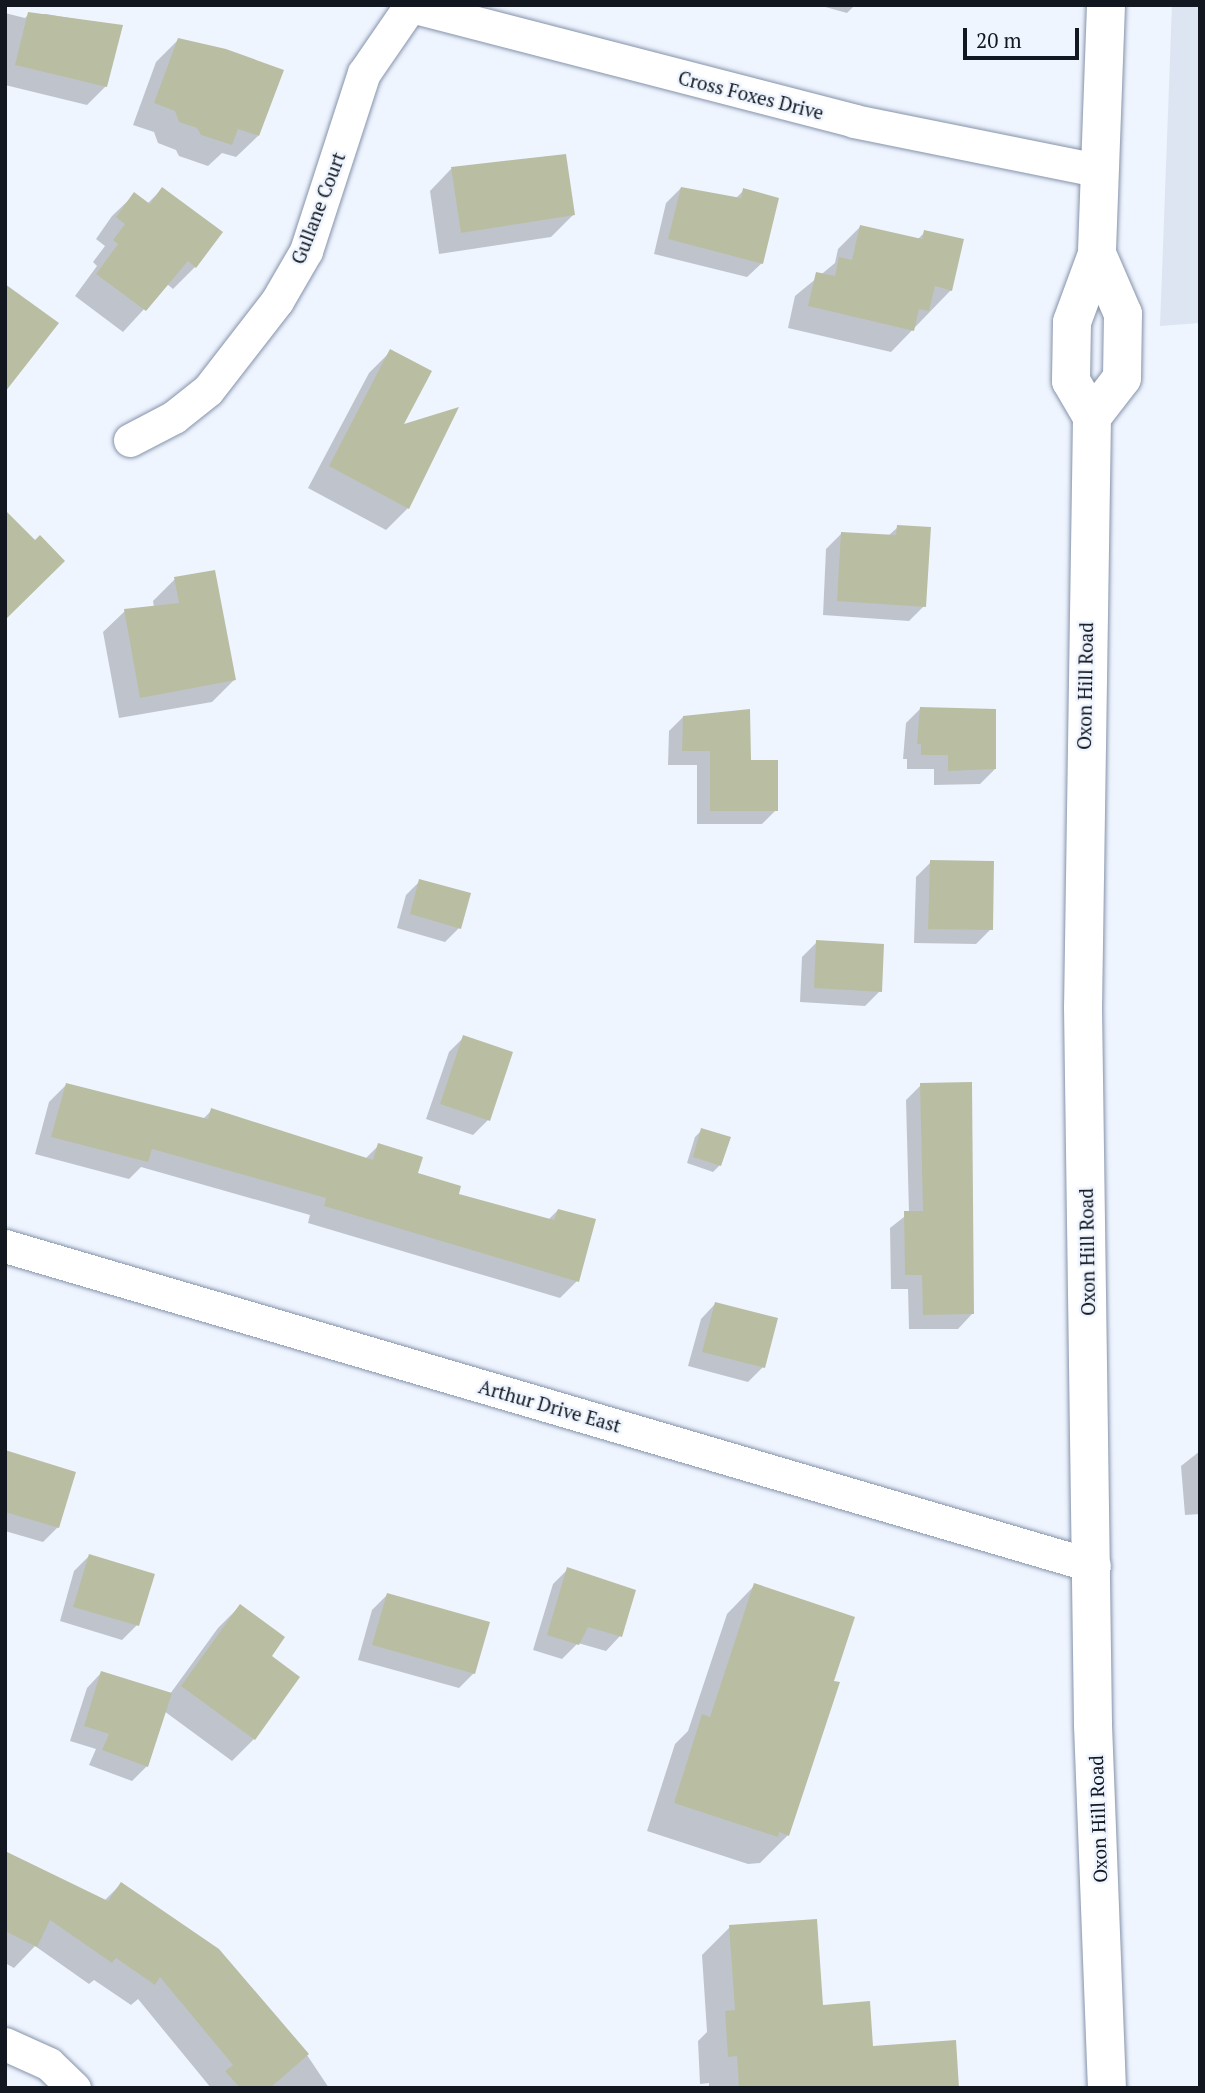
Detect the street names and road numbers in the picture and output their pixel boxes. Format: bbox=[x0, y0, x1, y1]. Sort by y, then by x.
street label: Cross Foxes Drive bbox=[676, 66, 826, 124]
street label: Gullane Court bbox=[286, 149, 350, 267]
street label: Oxon Hill Road bbox=[1072, 622, 1098, 750]
street label: Oxon Hill Road bbox=[1074, 1188, 1100, 1316]
street label: Arthur Drive East bbox=[476, 1375, 624, 1437]
street label: Oxon Hill Road bbox=[1084, 1755, 1112, 1883]

